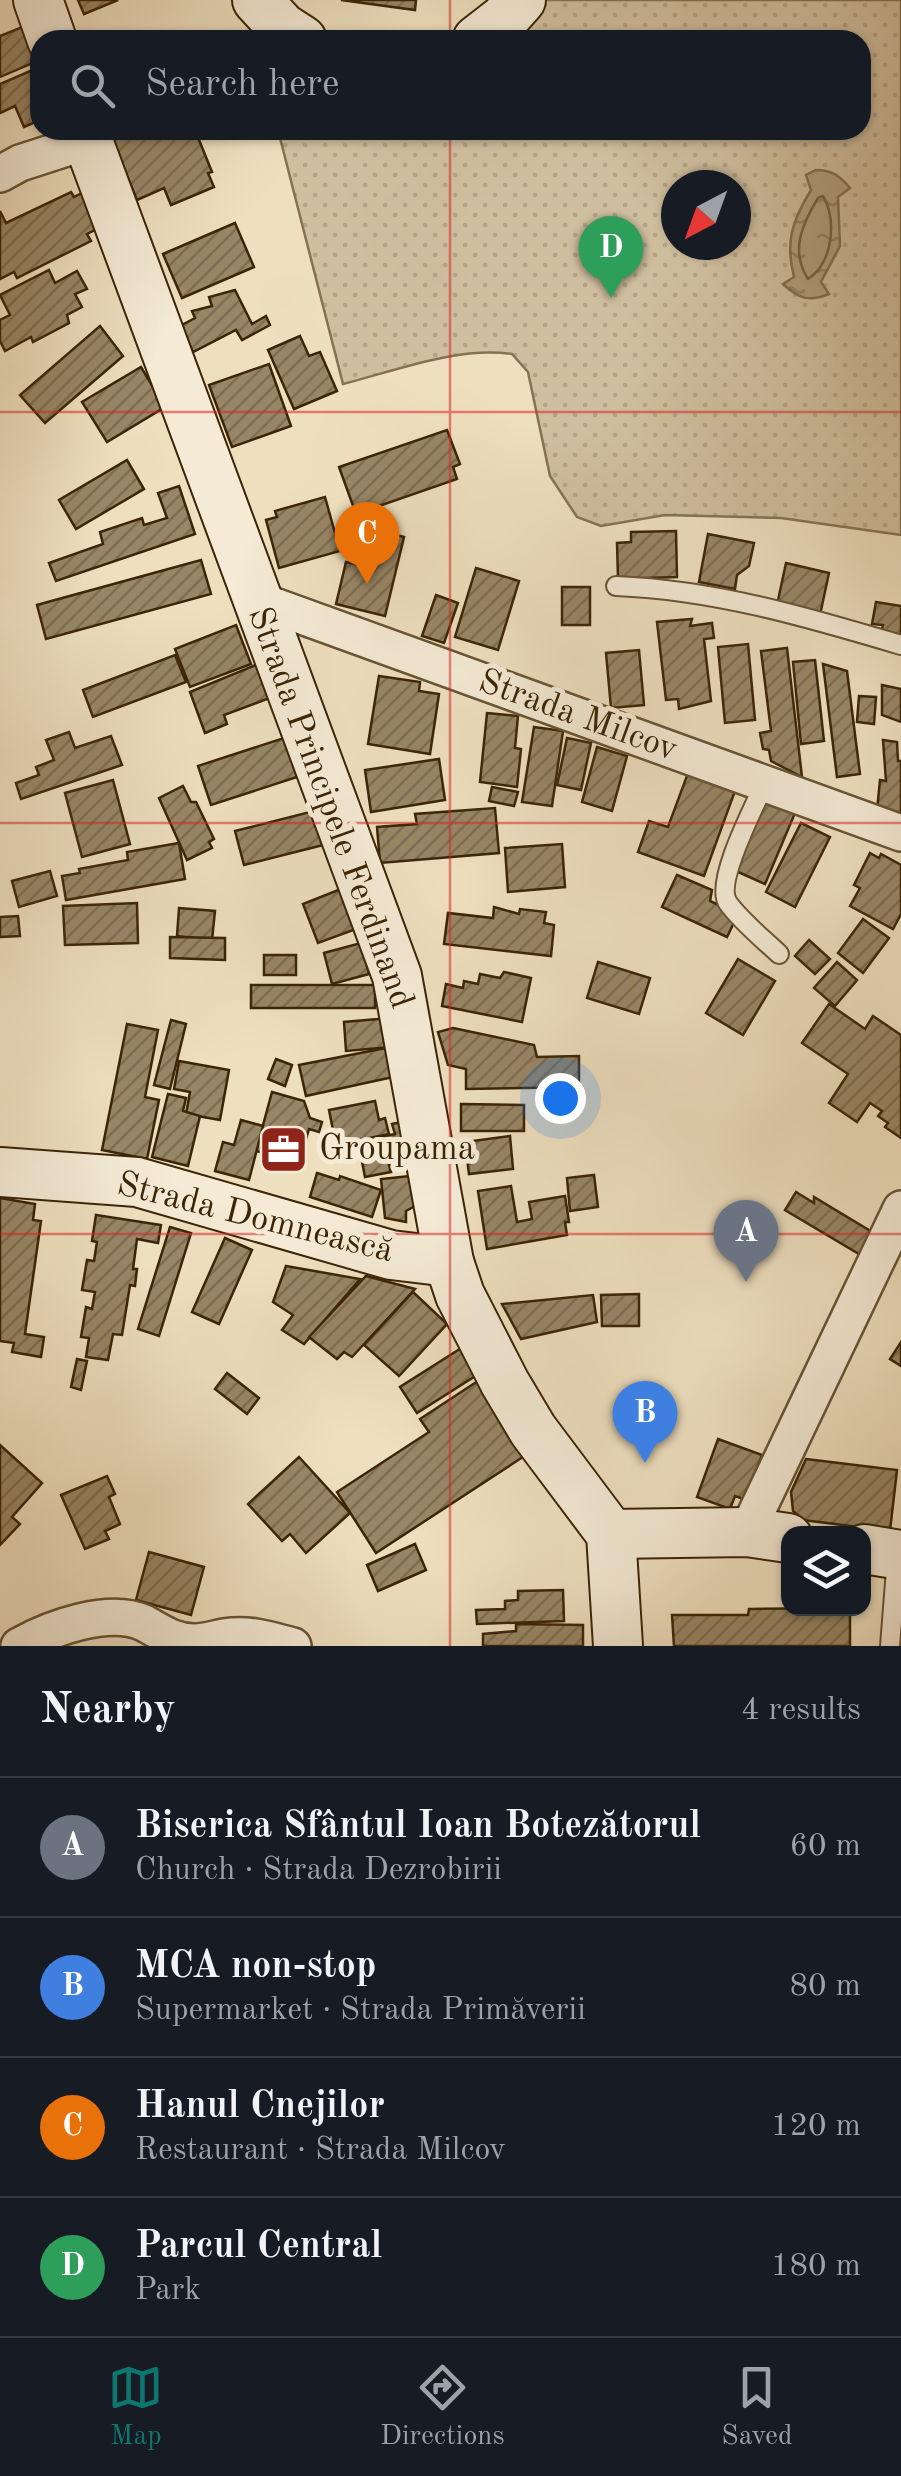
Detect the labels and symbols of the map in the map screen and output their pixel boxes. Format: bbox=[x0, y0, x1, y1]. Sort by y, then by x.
north arrow bbox=[661, 170, 751, 260]
pin: D bbox=[578, 216, 644, 298]
pin: C bbox=[334, 502, 400, 584]
street label: Strada Principele Ferdinand bbox=[241, 603, 419, 1013]
street label: Strada Milcov bbox=[474, 664, 682, 768]
your location bbox=[535, 1073, 586, 1124]
office icon: Groupama bbox=[258, 1123, 310, 1175]
place label: Groupama bbox=[319, 1132, 475, 1167]
street label: Strada Domnească bbox=[113, 1167, 397, 1269]
pin: A bbox=[714, 1200, 778, 1282]
pin: B bbox=[612, 1380, 678, 1463]

